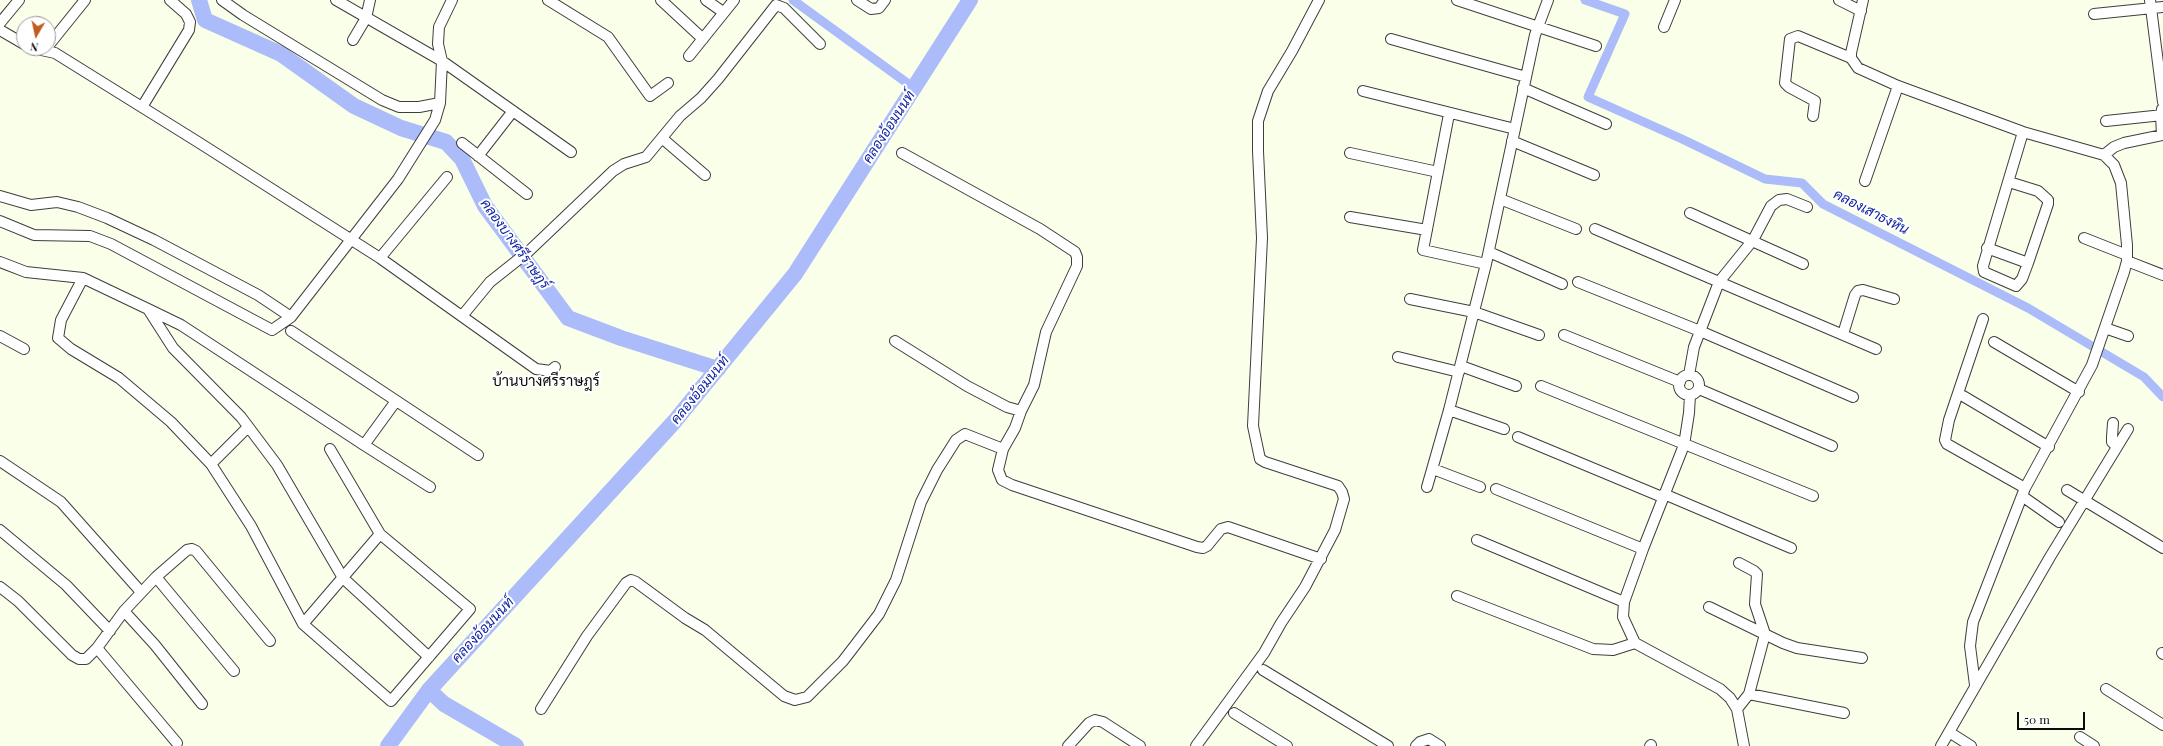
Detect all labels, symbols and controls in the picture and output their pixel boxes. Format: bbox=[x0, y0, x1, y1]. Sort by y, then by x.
north arrow bbox=[16, 16, 56, 56]
text: N bbox=[29, 39, 39, 55]
water label: คลองอ้อมนนท์ bbox=[859, 88, 919, 166]
water label: คลองเสาธงหิน bbox=[1831, 186, 1911, 238]
water label: คลองบางศรีราษฎร์ bbox=[477, 196, 553, 292]
water label: คลองอ้อมนนท์ bbox=[667, 352, 733, 428]
district label: บ้านบางศรีราษฎร์ bbox=[492, 372, 600, 390]
water label: คลองอ้อมนนท์ bbox=[448, 594, 518, 666]
scale bar bbox=[2019, 704, 2087, 730]
text: 50 m bbox=[2024, 711, 2050, 727]

